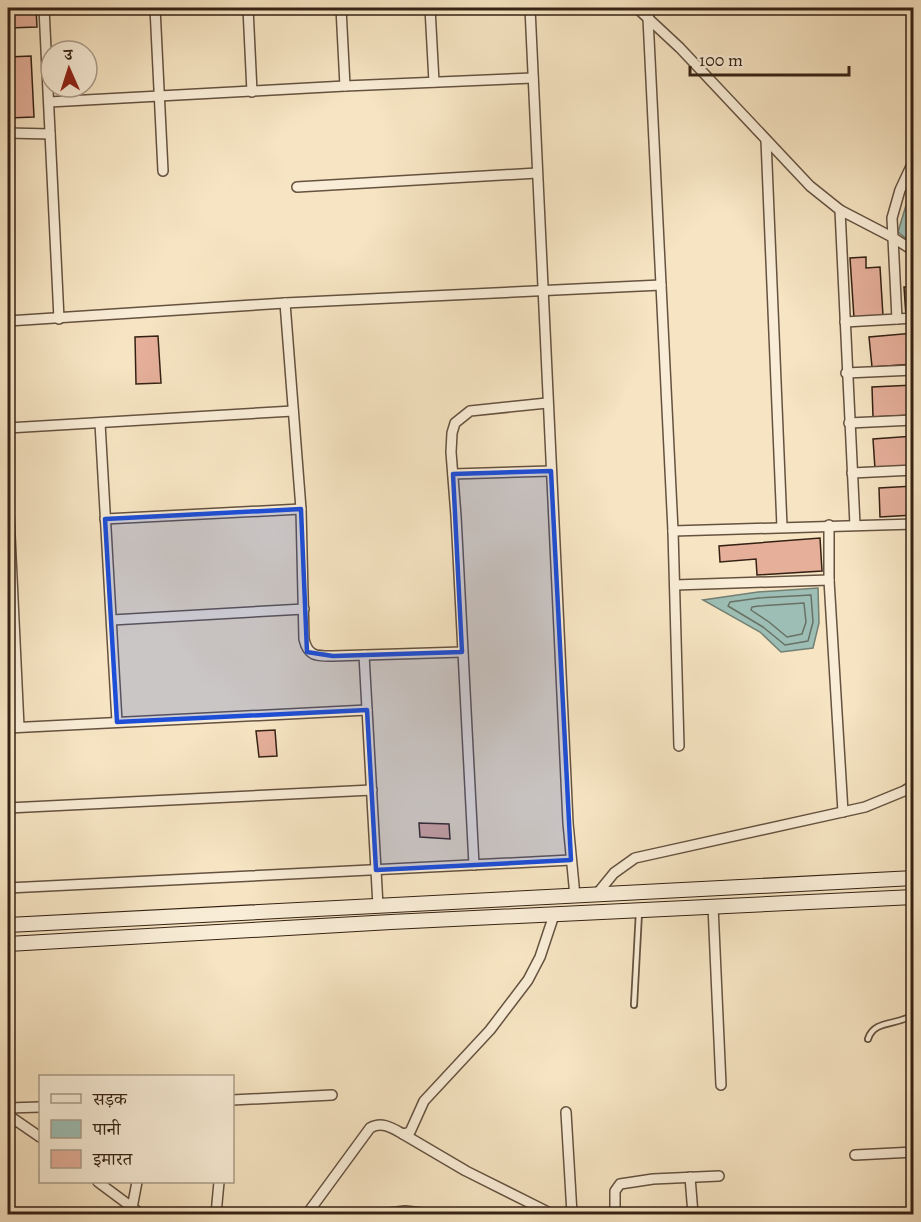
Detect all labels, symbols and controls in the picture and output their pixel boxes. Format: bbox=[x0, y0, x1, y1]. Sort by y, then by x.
north arrow bbox=[39, 39, 99, 99]
scale bar bbox=[690, 39, 849, 77]
text: उ bbox=[63, 44, 75, 66]
text: 100 m bbox=[699, 48, 743, 72]
legend bbox=[39, 1075, 234, 1183]
text: सड़क bbox=[92, 1087, 128, 1111]
text: पानी bbox=[92, 1117, 122, 1141]
text: इमारत bbox=[92, 1147, 133, 1171]

